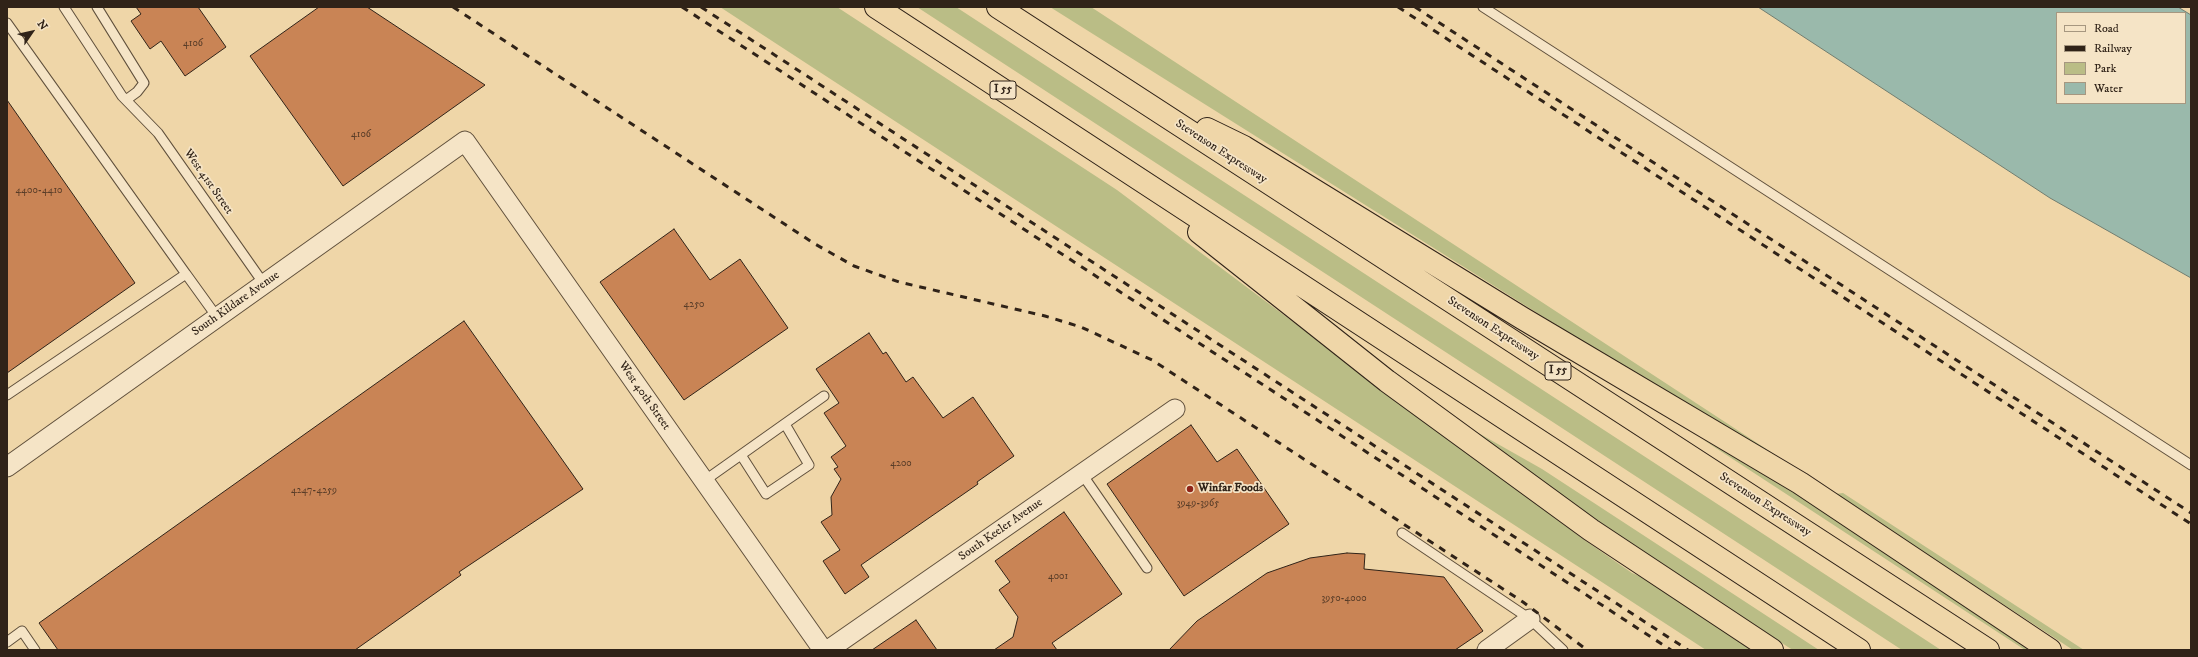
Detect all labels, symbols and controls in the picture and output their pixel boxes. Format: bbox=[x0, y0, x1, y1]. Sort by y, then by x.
north arrow bbox=[12, 12, 52, 52]
legend bbox=[2056, 12, 2186, 104]
text: N bbox=[34, 18, 50, 33]
text: Road bbox=[2094, 21, 2119, 36]
house number: 4106 bbox=[183, 38, 203, 50]
text: Railway bbox=[2094, 41, 2132, 56]
text: Park bbox=[2094, 61, 2116, 76]
road number: I 55 bbox=[990, 81, 1016, 99]
text: Water bbox=[2094, 81, 2123, 96]
street label: Stevenson Expressway bbox=[1172, 117, 1270, 187]
house number: 4106 bbox=[351, 129, 371, 141]
street label: West 41st Street bbox=[180, 147, 236, 217]
house number: 4400-4410 bbox=[16, 185, 62, 197]
street label: South Kildare Avenue bbox=[189, 268, 283, 340]
street label: Stevenson Expressway bbox=[1444, 294, 1542, 364]
house number: 4250 bbox=[684, 299, 704, 311]
street label: West 40th Street bbox=[615, 359, 673, 433]
road number: I 55 bbox=[1545, 362, 1571, 380]
house number: 4200 bbox=[890, 458, 912, 470]
street label: Stevenson Expressway bbox=[1716, 470, 1814, 540]
place label: Winfar Foods bbox=[1198, 482, 1263, 496]
marker: Winfar Foods bbox=[1185, 484, 1195, 494]
house number: 4247-4259 bbox=[291, 485, 337, 497]
street label: South Keeler Avenue bbox=[956, 496, 1046, 564]
house number: 3949-3965 bbox=[1177, 498, 1219, 510]
house number: 4001 bbox=[1048, 571, 1068, 583]
house number: 3950-4000 bbox=[1321, 593, 1367, 605]

